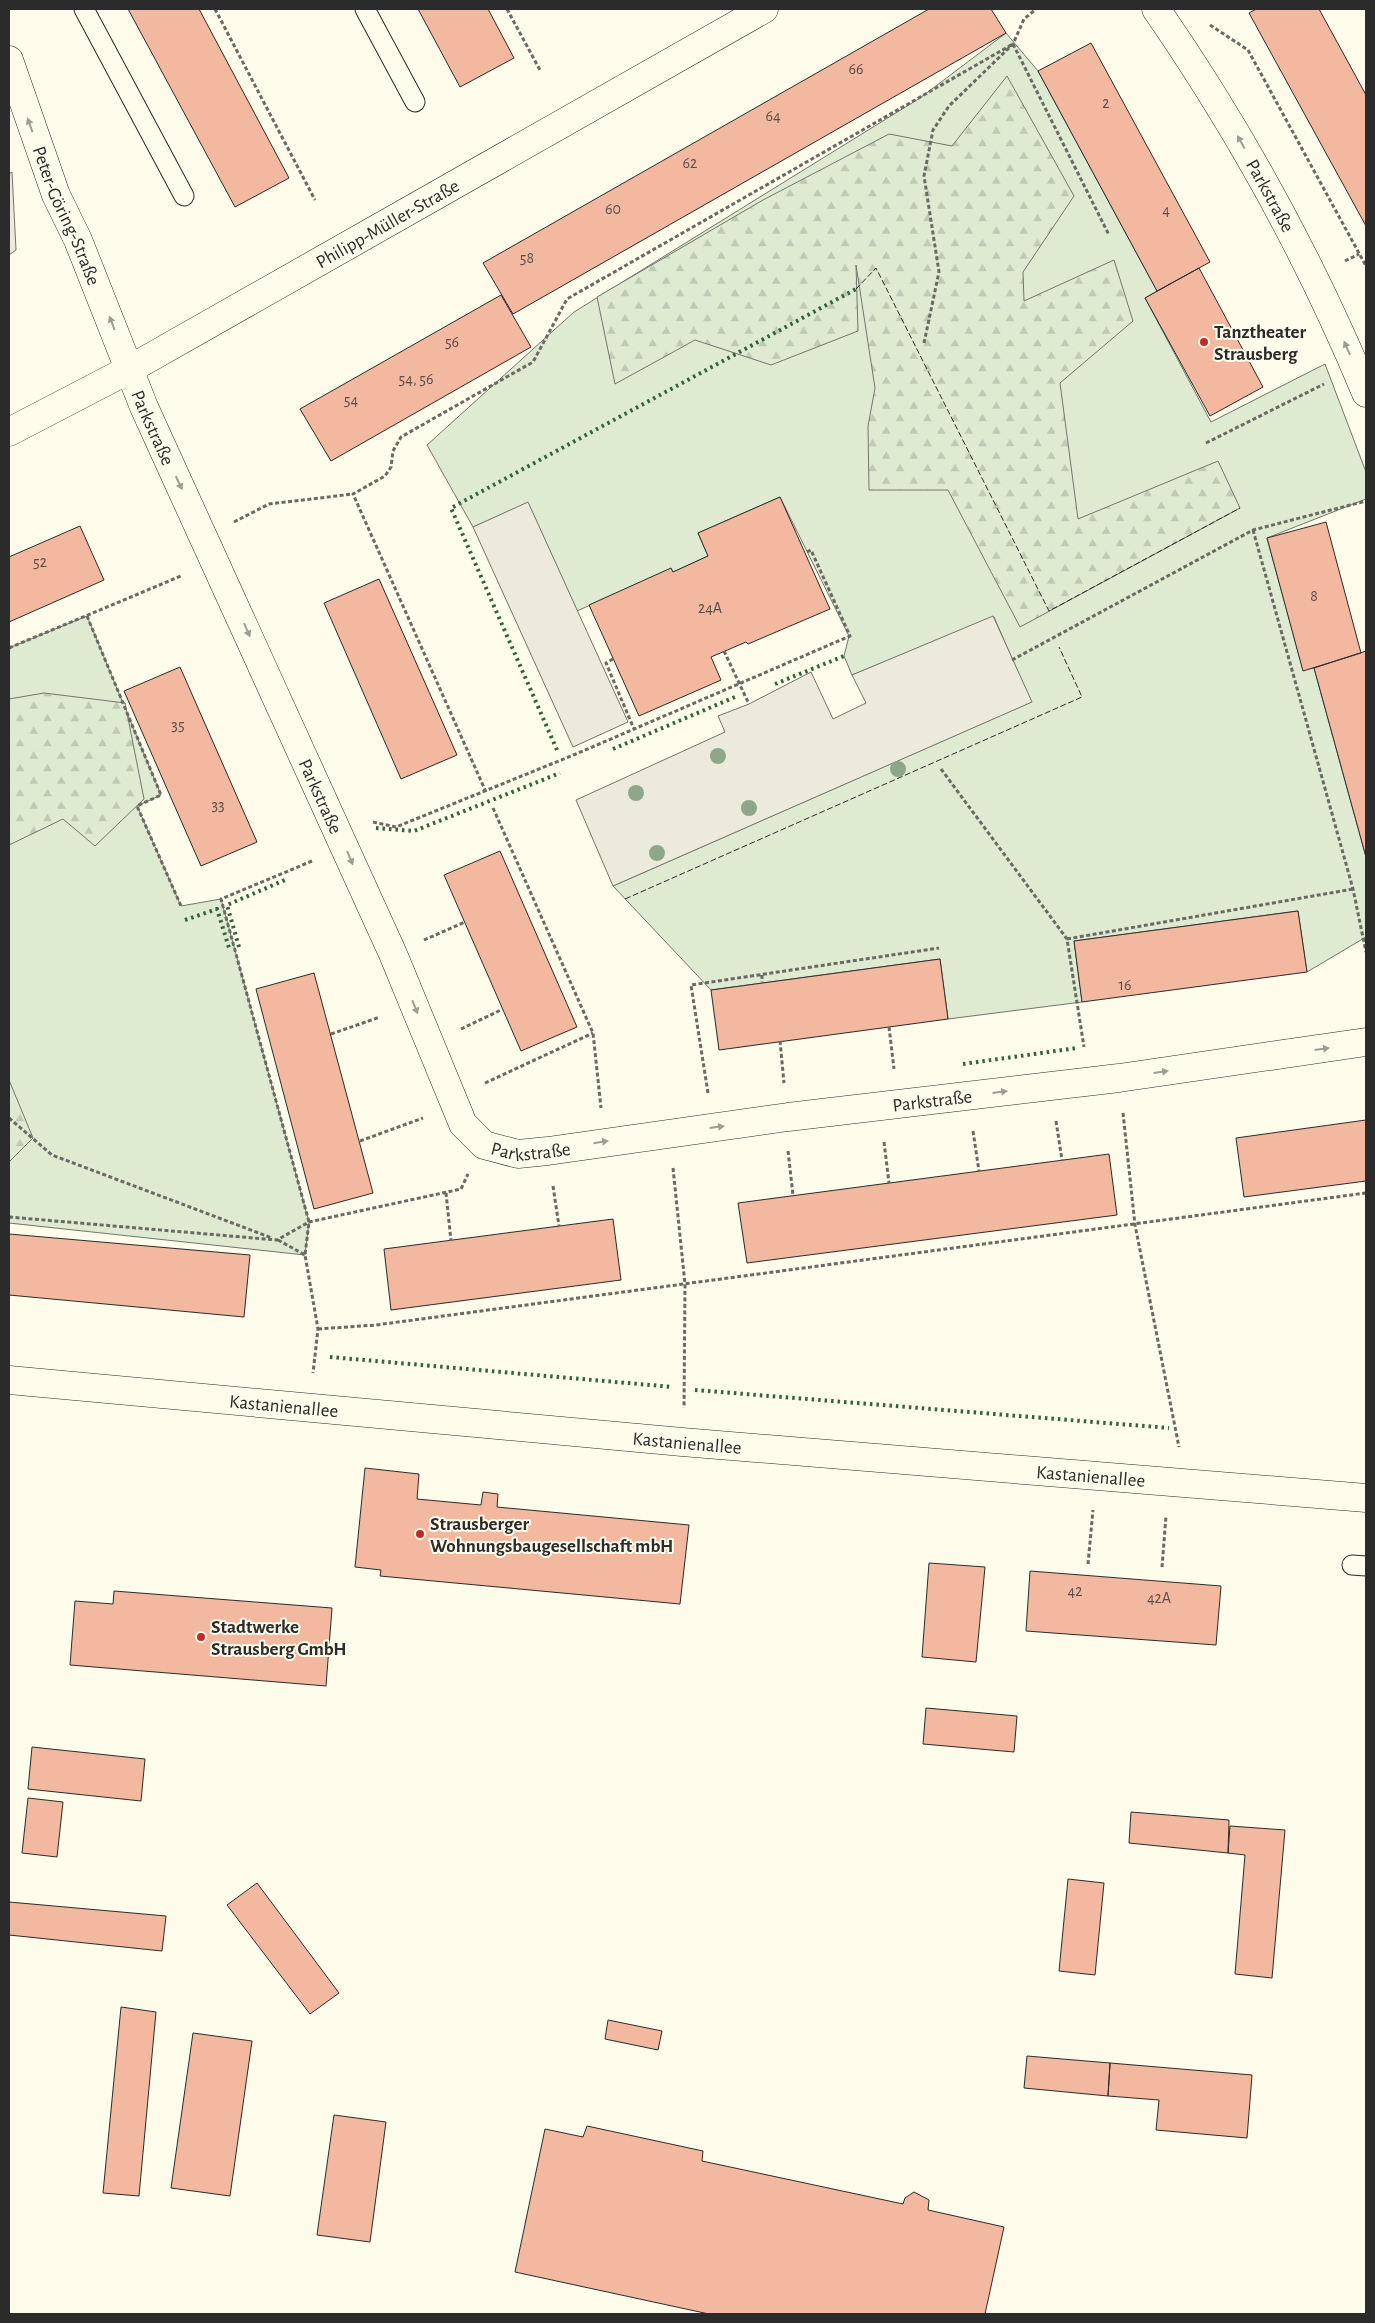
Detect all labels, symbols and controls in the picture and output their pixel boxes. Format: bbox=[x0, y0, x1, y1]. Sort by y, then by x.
house number: 66 bbox=[848, 61, 864, 77]
house number: 2 bbox=[1102, 95, 1110, 111]
house number: 64 bbox=[765, 108, 781, 124]
one-way arrow bbox=[26, 117, 33, 132]
one-way arrow bbox=[1237, 134, 1245, 149]
street label: Peter-Göring-Straße bbox=[29, 144, 103, 288]
house number: 62 bbox=[683, 155, 697, 171]
street label: Parkstraße bbox=[1242, 156, 1297, 236]
street label: Philipp-Müller-Straße bbox=[313, 176, 463, 272]
house number: 60 bbox=[605, 201, 621, 217]
house number: 4 bbox=[1162, 202, 1170, 218]
house number: 58 bbox=[520, 250, 534, 266]
one-way arrow bbox=[108, 316, 115, 331]
place label: Tanztheater Strausberg bbox=[1214, 323, 1306, 364]
house number: 56 bbox=[445, 334, 459, 350]
marker: Tanztheater Strausberg bbox=[1198, 336, 1210, 348]
one-way arrow bbox=[1343, 341, 1351, 355]
house number: 54, 56 bbox=[399, 371, 433, 387]
street label: Parkstraße bbox=[127, 388, 177, 468]
house number: 54 bbox=[344, 392, 358, 408]
one-way arrow bbox=[175, 475, 183, 490]
house number: 52 bbox=[33, 554, 47, 570]
house number: 8 bbox=[1310, 588, 1318, 604]
house number: 24A bbox=[698, 600, 722, 616]
one-way arrow bbox=[243, 623, 251, 637]
house number: 35 bbox=[171, 717, 185, 733]
street label: Parkstraße bbox=[295, 756, 345, 837]
house number: 33 bbox=[211, 797, 225, 813]
one-way arrow bbox=[346, 851, 354, 865]
house number: 16 bbox=[1118, 977, 1132, 993]
one-way arrow bbox=[411, 1000, 419, 1014]
one-way arrow bbox=[1314, 1044, 1330, 1052]
one-way arrow bbox=[1154, 1067, 1170, 1075]
street label: Parkstraße bbox=[891, 1087, 973, 1116]
one-way arrow bbox=[992, 1088, 1008, 1096]
one-way arrow bbox=[710, 1123, 726, 1131]
one-way arrow bbox=[593, 1137, 609, 1145]
street label: Parkstraße bbox=[489, 1139, 572, 1165]
street label: Kastanienallee bbox=[228, 1392, 339, 1421]
street label: Kastanienallee bbox=[632, 1429, 742, 1458]
street label: Kastanienallee bbox=[1035, 1463, 1146, 1491]
place label: Strausberger Wohnungsbaugesellschaft mbH bbox=[430, 1515, 673, 1556]
marker: Strausberger Wohnungsbaugesellschaft mbH bbox=[414, 1528, 426, 1540]
house number: 42 bbox=[1068, 1583, 1082, 1599]
house number: 42A bbox=[1147, 1590, 1171, 1606]
place label: Stadtwerke Strausberg GmbH bbox=[211, 1618, 347, 1659]
marker: Stadtwerke Strausberg GmbH bbox=[195, 1631, 207, 1643]

